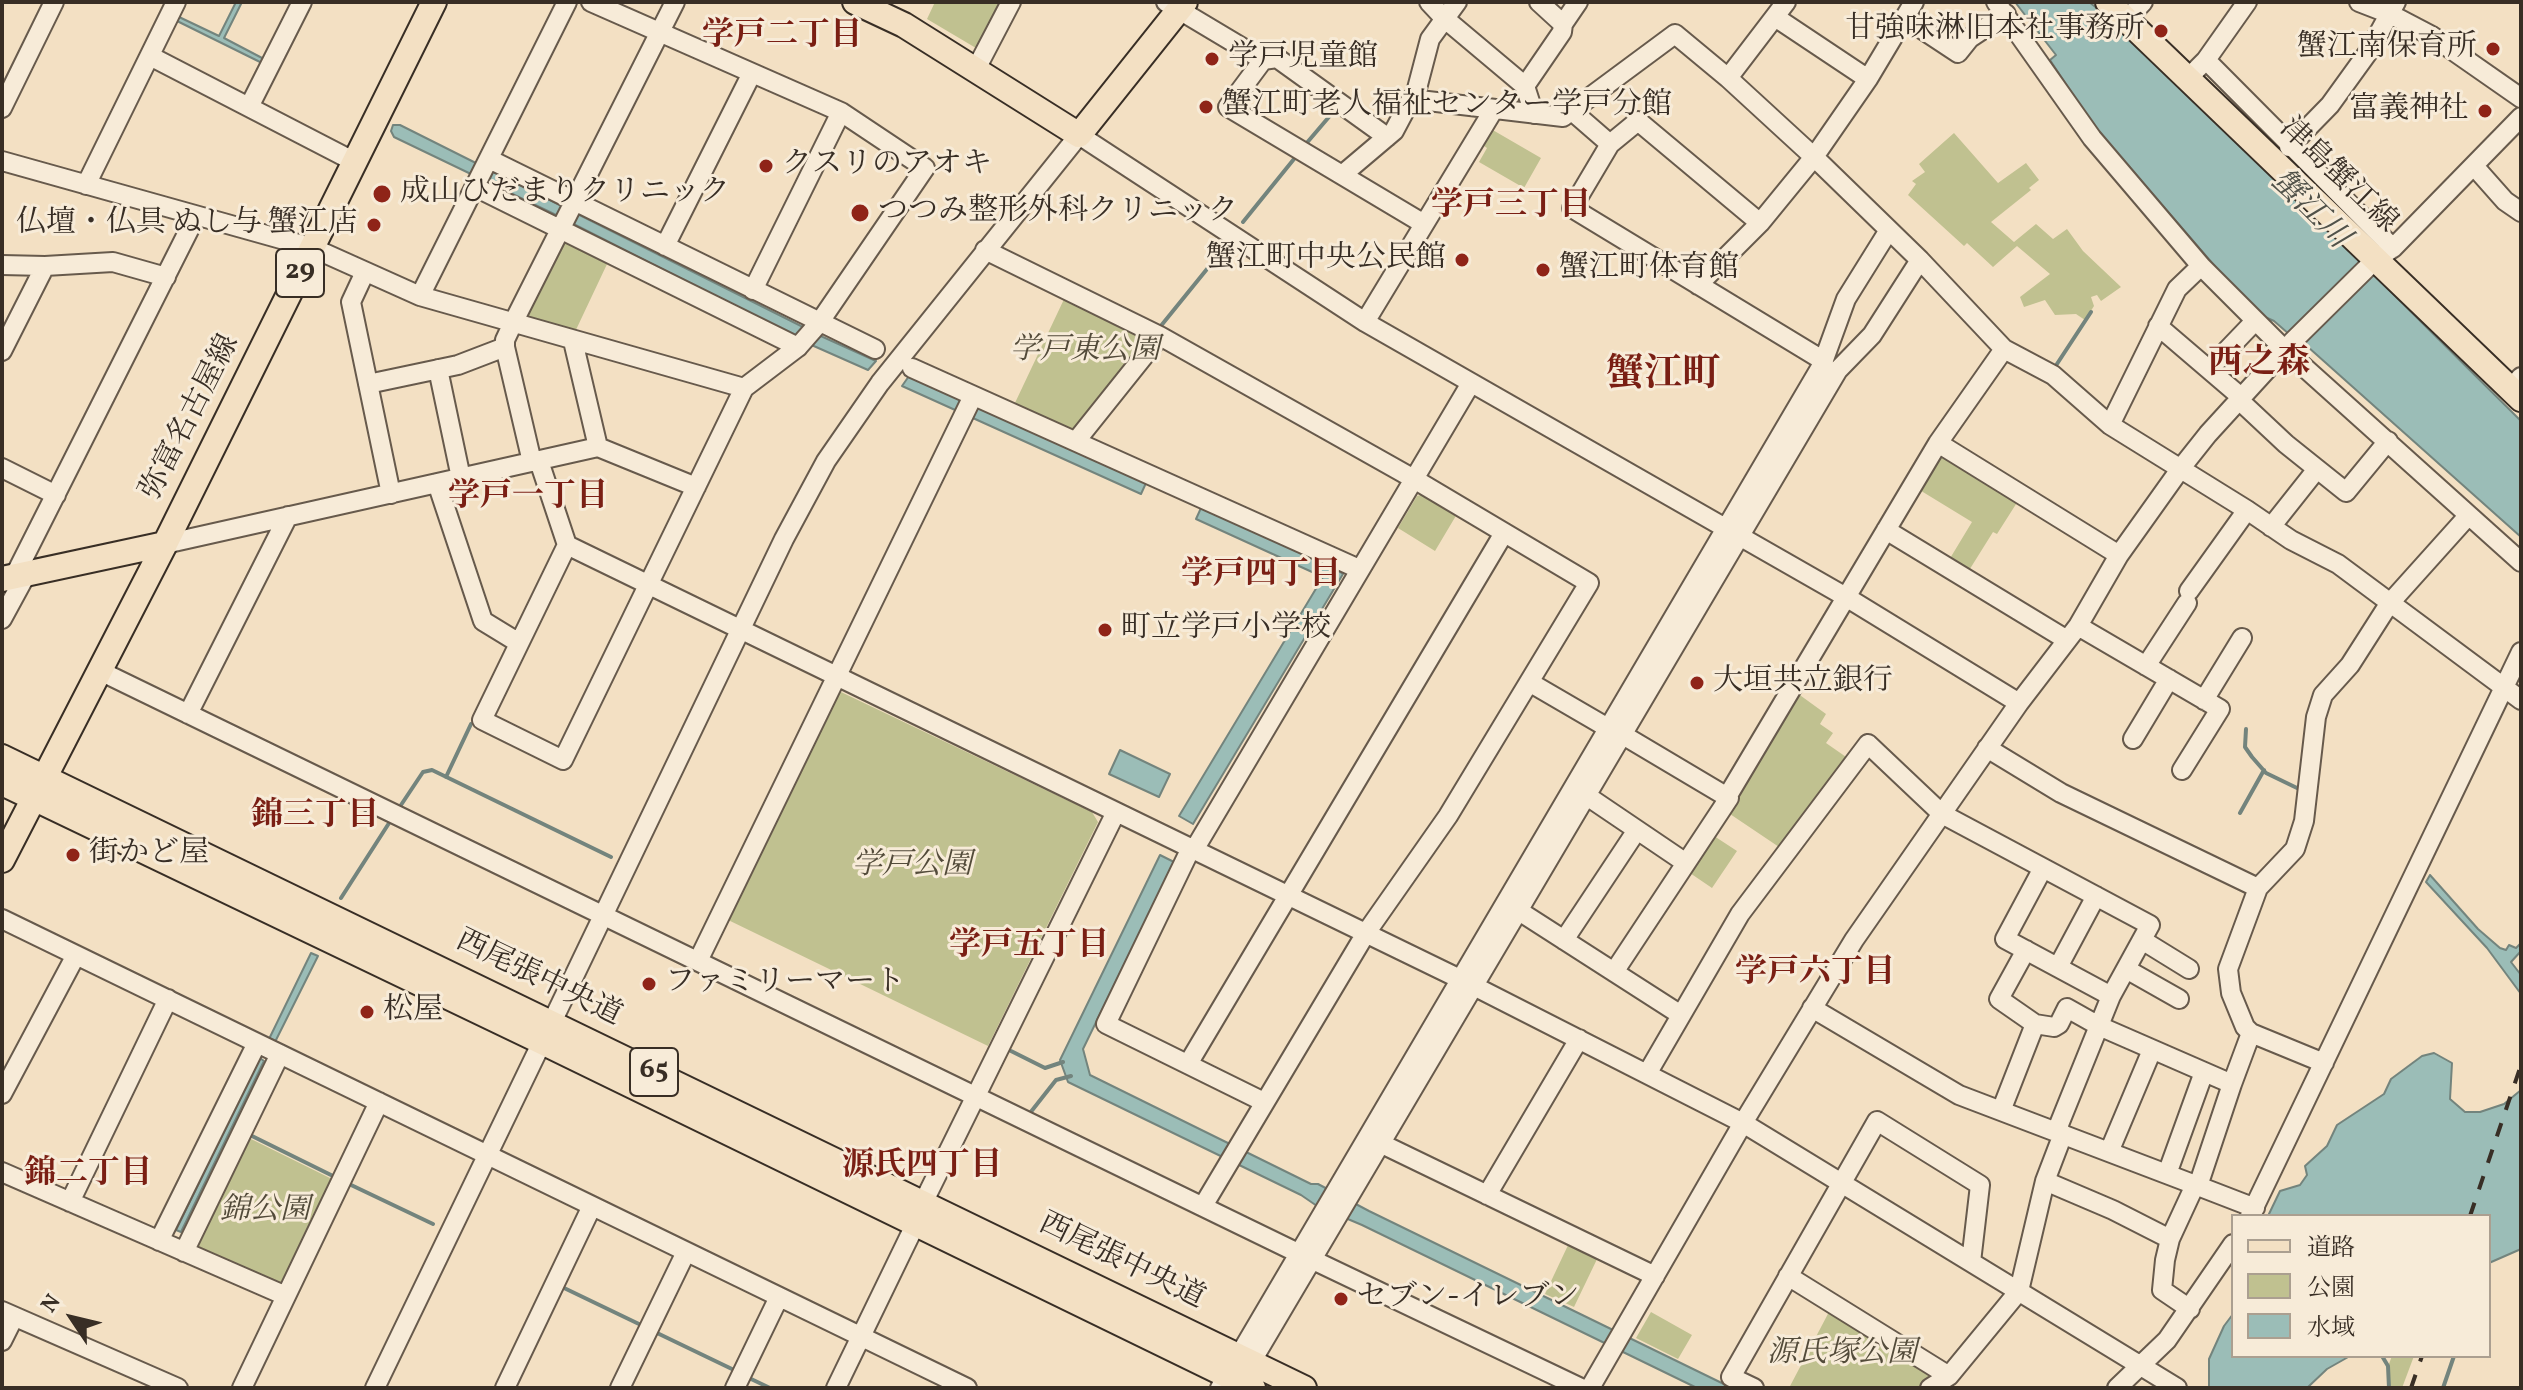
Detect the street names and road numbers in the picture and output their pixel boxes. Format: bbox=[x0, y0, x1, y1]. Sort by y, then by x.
street label: 津島蟹江線 bbox=[2271, 112, 2403, 242]
road number: 29 bbox=[276, 249, 324, 297]
street label: 弥富名古屋線 bbox=[135, 330, 249, 506]
street label: 西尾張中央道 bbox=[449, 924, 627, 1036]
road number: 65 bbox=[630, 1048, 678, 1096]
street label: 西尾張中央道 bbox=[1032, 1207, 1210, 1319]

